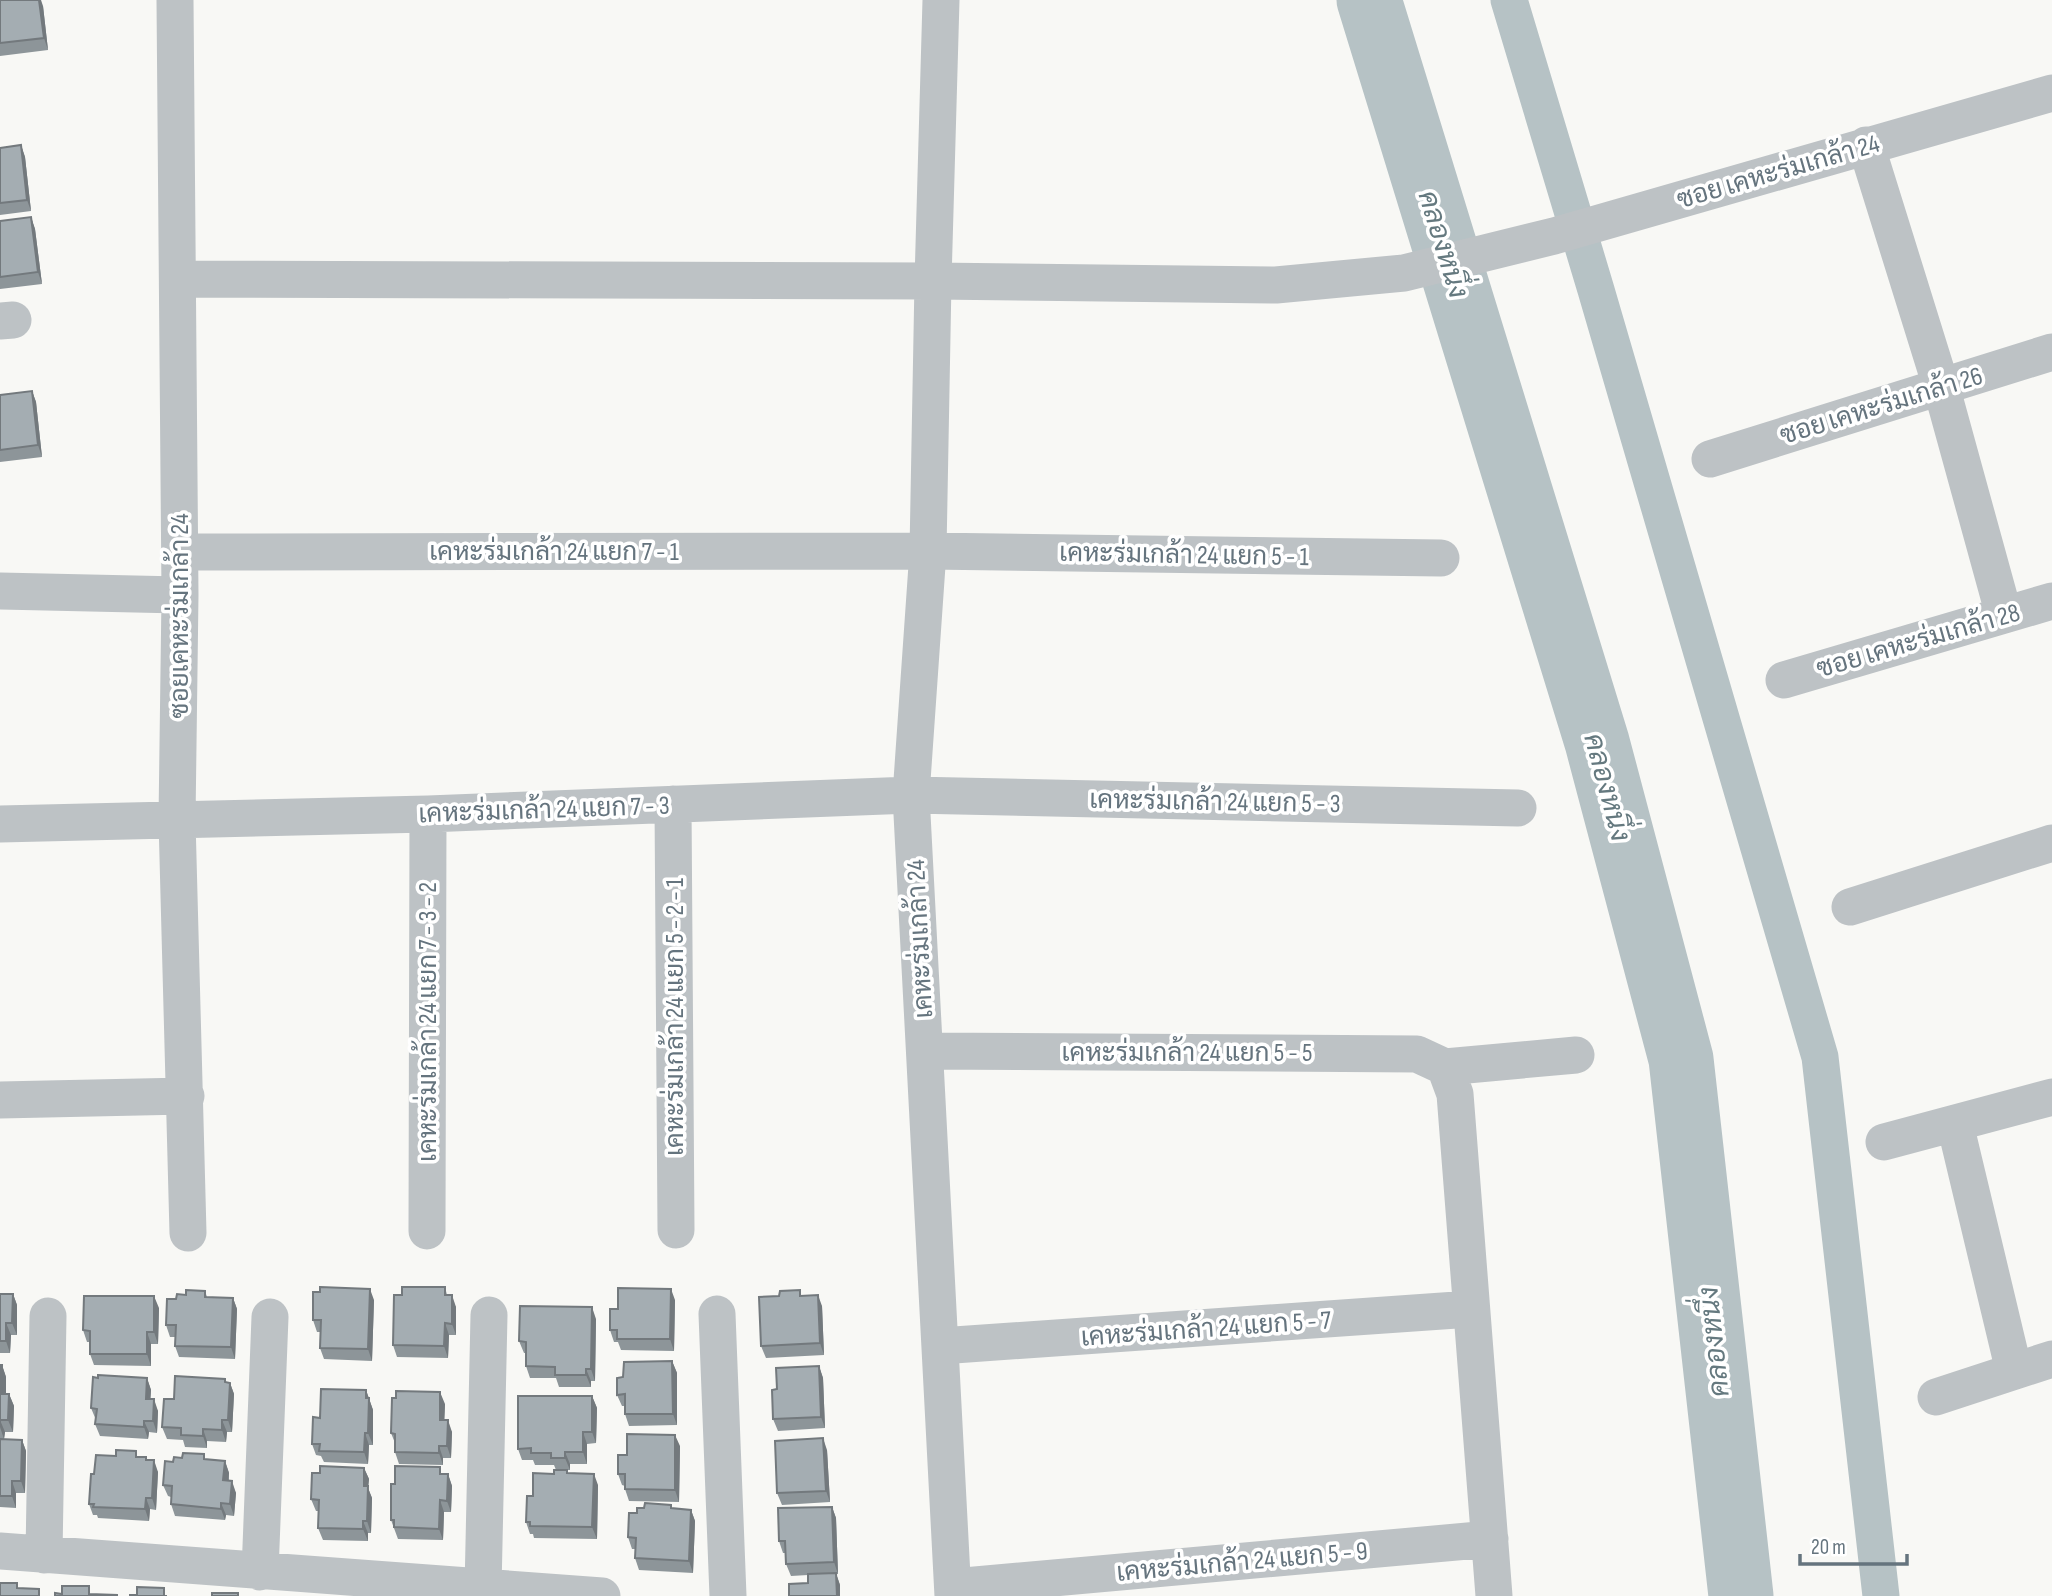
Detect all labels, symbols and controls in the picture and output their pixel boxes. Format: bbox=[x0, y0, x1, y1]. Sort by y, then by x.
street label: ซอย เคหะร่มเกล้า 24 bbox=[1673, 127, 1883, 216]
water label: คลองหนึ่ง bbox=[1411, 184, 1483, 302]
street label: ซอย เคหะร่มเกล้า 26 bbox=[1776, 359, 1986, 452]
street label: ซอยเคหะร่มเกล้า 24 bbox=[163, 513, 196, 719]
street label: เคหะร่มเกล้า 24 แยก 7 - 1 bbox=[429, 535, 679, 568]
street label: เคหะร่มเกล้า 24 แยก 5 - 1 bbox=[1059, 536, 1309, 573]
street label: ซอย เคหะร่มเกล้า 28 bbox=[1813, 596, 2024, 685]
water label: คลองหนึ่ง bbox=[1576, 727, 1645, 845]
street label: เคหะร่มเกล้า 24 แยก 5 - 3 bbox=[1089, 783, 1341, 820]
street label: เคหะร่มเกล้า 24 แยก 7 - 3 bbox=[418, 789, 670, 830]
street label: เคหะร่มเกล้า 24 bbox=[899, 859, 940, 1019]
street label: เคหะร่มเกล้า 24 แยก 5 - 2 - 1 bbox=[658, 878, 691, 1156]
street label: เคหะร่มเกล้า 24 แยก 7 - 3 - 2 bbox=[411, 882, 444, 1162]
street label: เคหะร่มเกล้า 24 แยก 5 - 5 bbox=[1062, 1036, 1312, 1069]
water label: คลองหนึ่ง bbox=[1683, 1285, 1737, 1400]
street label: เคหะร่มเกล้า 24 แยก 5 - 7 bbox=[1080, 1303, 1333, 1354]
scale bar bbox=[1800, 1522, 1907, 1566]
street label: เคหะร่มเกล้า 24 แยก 5 - 9 bbox=[1115, 1534, 1369, 1589]
text: 20 m bbox=[1811, 1535, 1846, 1560]

